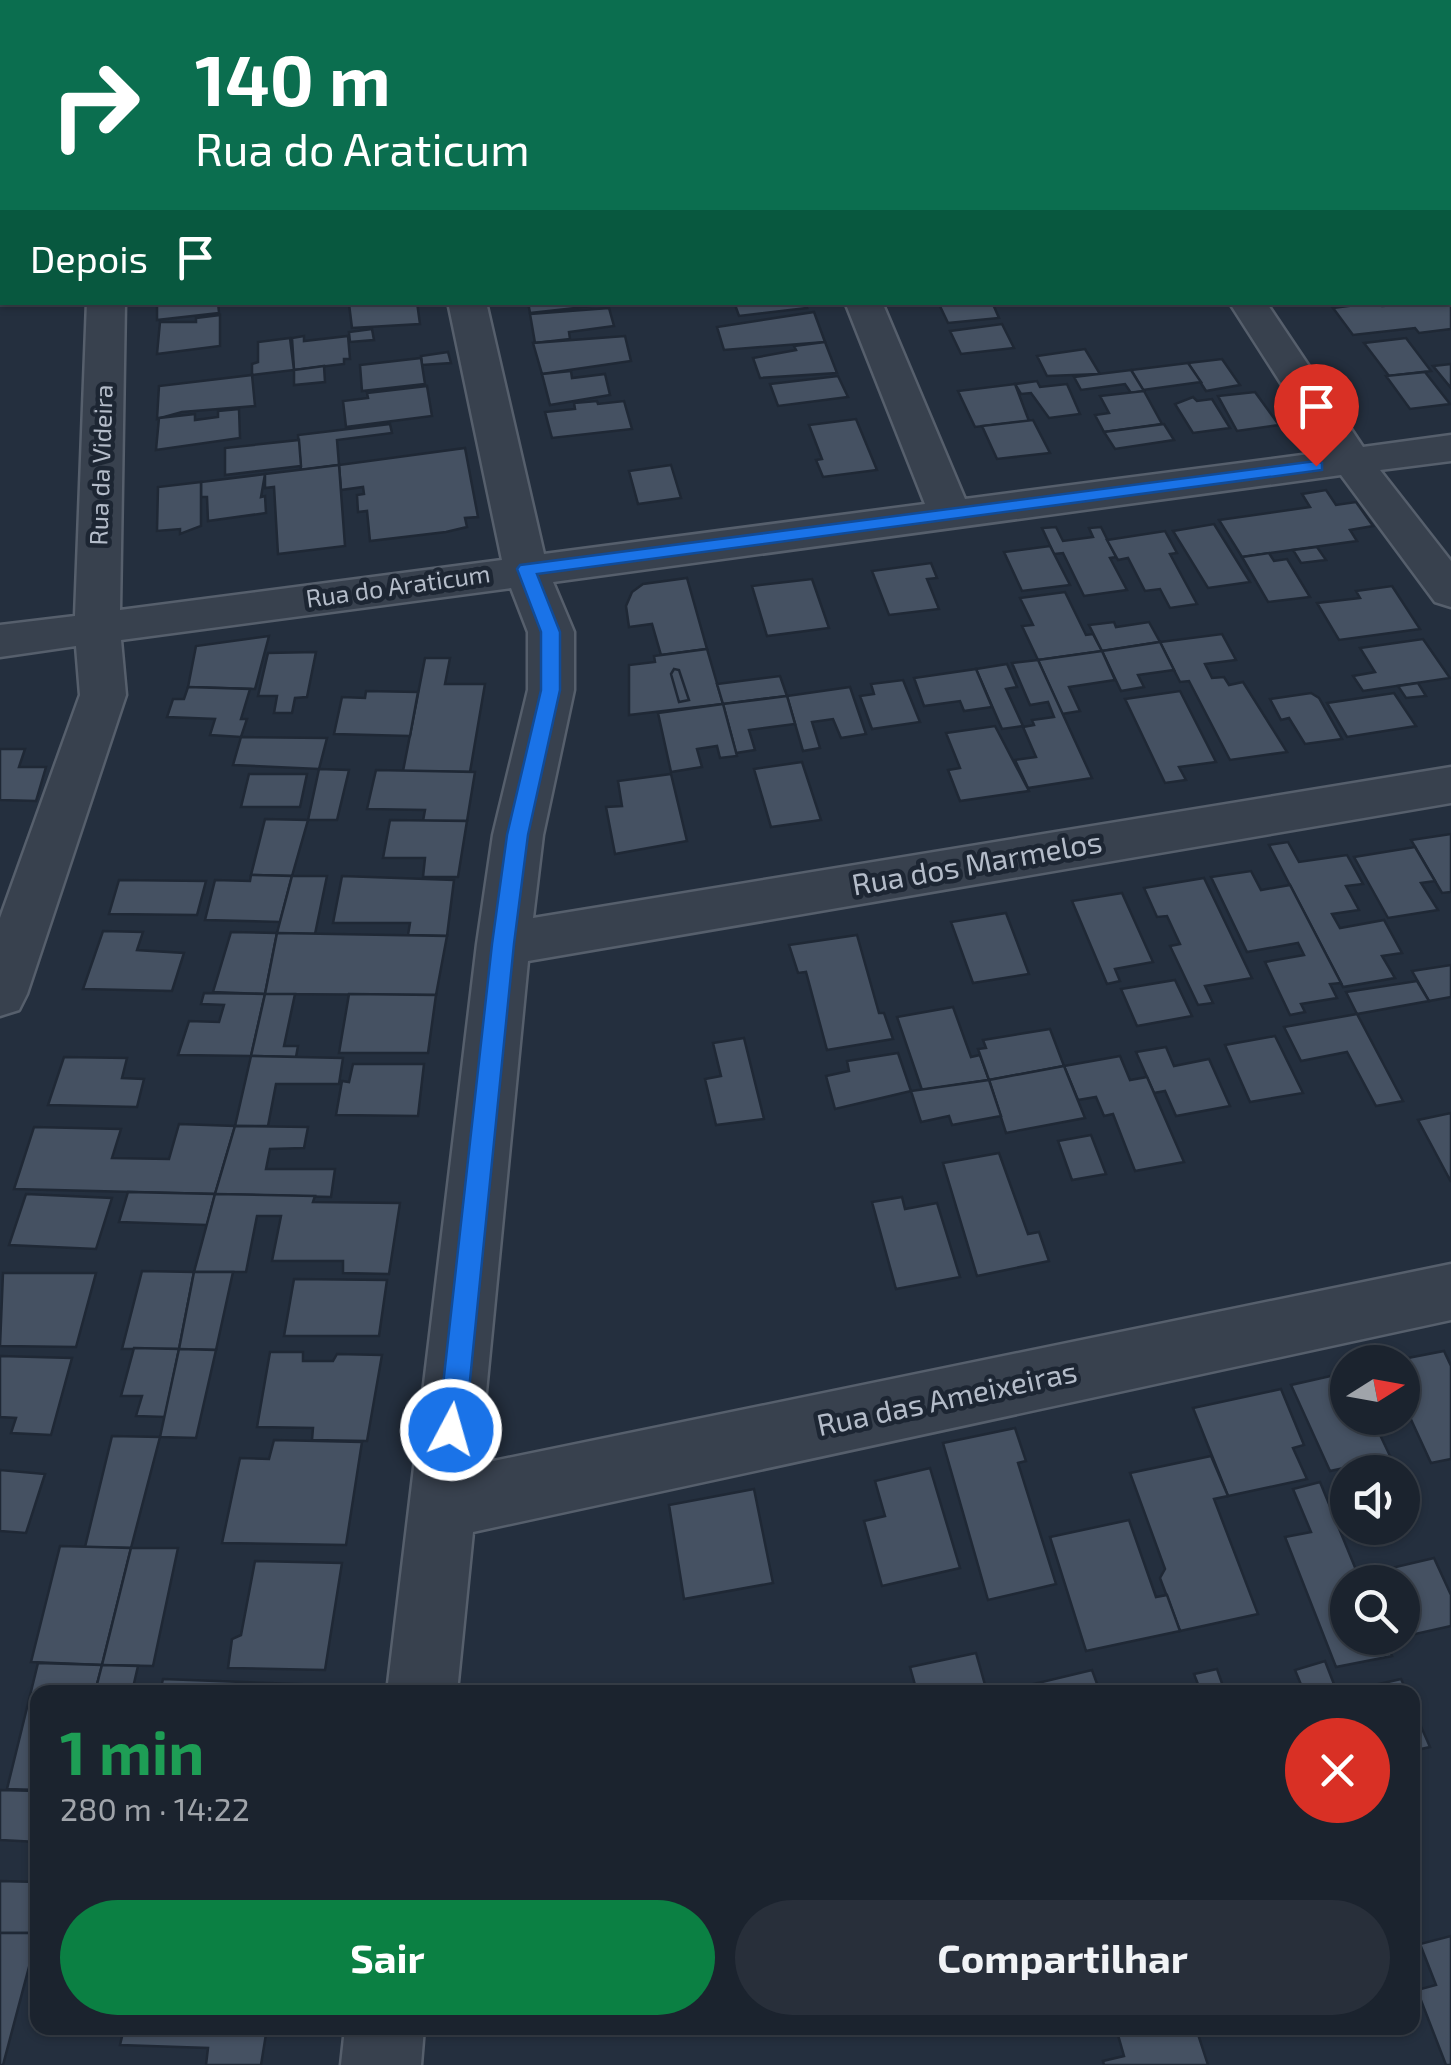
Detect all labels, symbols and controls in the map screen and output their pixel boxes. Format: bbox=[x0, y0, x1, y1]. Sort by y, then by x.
text: 140 m bbox=[195, 36, 391, 120]
icon: right bbox=[30, 40, 160, 170]
text: Rua do Araticum bbox=[195, 121, 530, 175]
icon: arrive bbox=[168, 230, 223, 285]
text: Depois bbox=[30, 235, 148, 281]
pin bbox=[1274, 364, 1359, 467]
icon: arrive bbox=[1289, 379, 1344, 434]
street label: Rua da Videira bbox=[82, 384, 118, 546]
street label: Rua do Araticum bbox=[304, 557, 492, 613]
street label: Rua dos Marmelos bbox=[849, 822, 1105, 902]
north arrow bbox=[1330, 1345, 1420, 1435]
map controls bbox=[1330, 1345, 1420, 1655]
street label: Rua das Ameixeiras bbox=[813, 1352, 1080, 1442]
position arrow bbox=[399, 1378, 503, 1482]
button: sound bbox=[1330, 1455, 1420, 1545]
button: search bbox=[1330, 1565, 1420, 1655]
text: 1 min bbox=[60, 1715, 204, 1787]
button: close bbox=[1285, 1718, 1390, 1823]
text: 280 m · 14:22 bbox=[60, 1789, 250, 1827]
button: Sair bbox=[60, 1900, 715, 2015]
button: Compartilhar bbox=[735, 1900, 1390, 2015]

